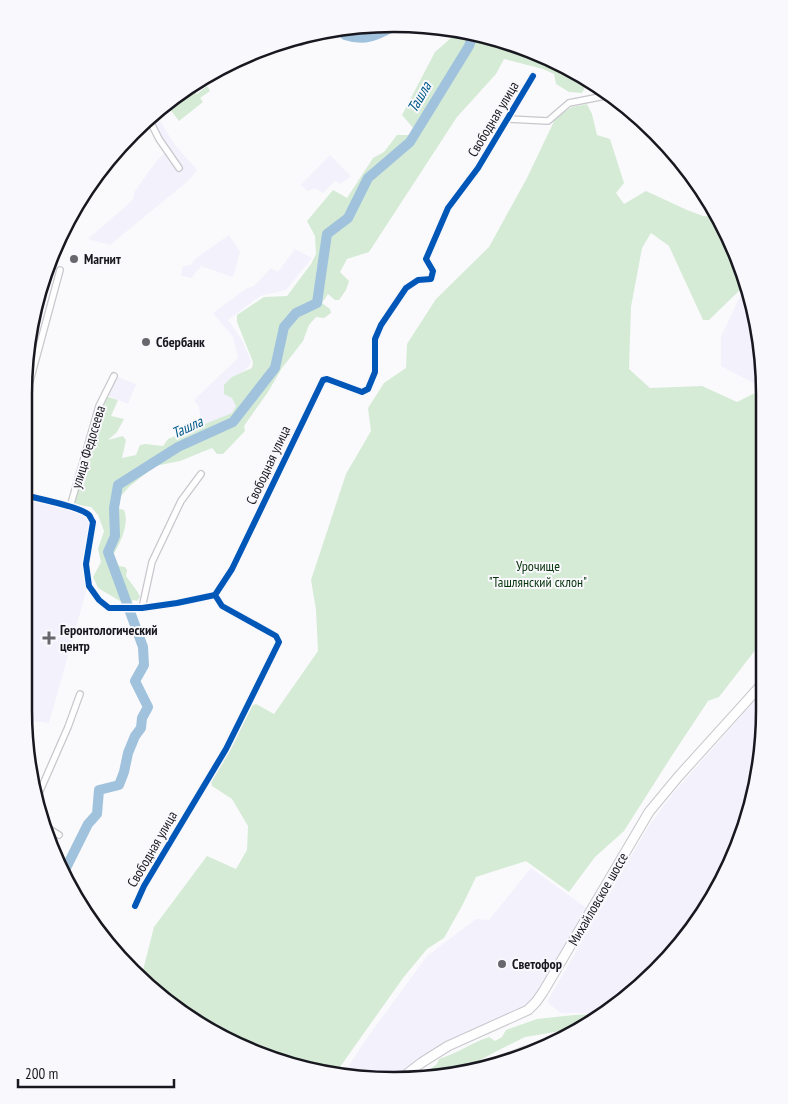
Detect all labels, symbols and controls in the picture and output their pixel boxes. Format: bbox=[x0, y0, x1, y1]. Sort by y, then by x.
water label: Ташла bbox=[403, 77, 436, 116]
street label: Свободная улица bbox=[463, 78, 523, 160]
place label: Магнит bbox=[84, 250, 121, 268]
marker: Магнит bbox=[68, 253, 80, 265]
place label: Сбербанк bbox=[156, 333, 205, 351]
marker: Сбербанк bbox=[140, 336, 152, 348]
street label: улица Федосеева bbox=[67, 403, 109, 491]
water label: Ташла bbox=[168, 411, 207, 442]
street label: Свободная улица bbox=[242, 423, 294, 507]
park label: Урочище "Ташлянский склон" bbox=[489, 557, 587, 591]
place label: Геронтологический центр bbox=[60, 621, 158, 655]
marker: Геронтологический центр bbox=[42, 631, 56, 645]
street label: Свободная улица bbox=[123, 808, 181, 890]
street label: Михайловское шоссе bbox=[564, 849, 632, 949]
place label: Светофор bbox=[512, 955, 562, 973]
marker: Светофор bbox=[496, 958, 508, 970]
scale bar bbox=[18, 1056, 174, 1088]
text: 200 m bbox=[25, 1064, 58, 1083]

